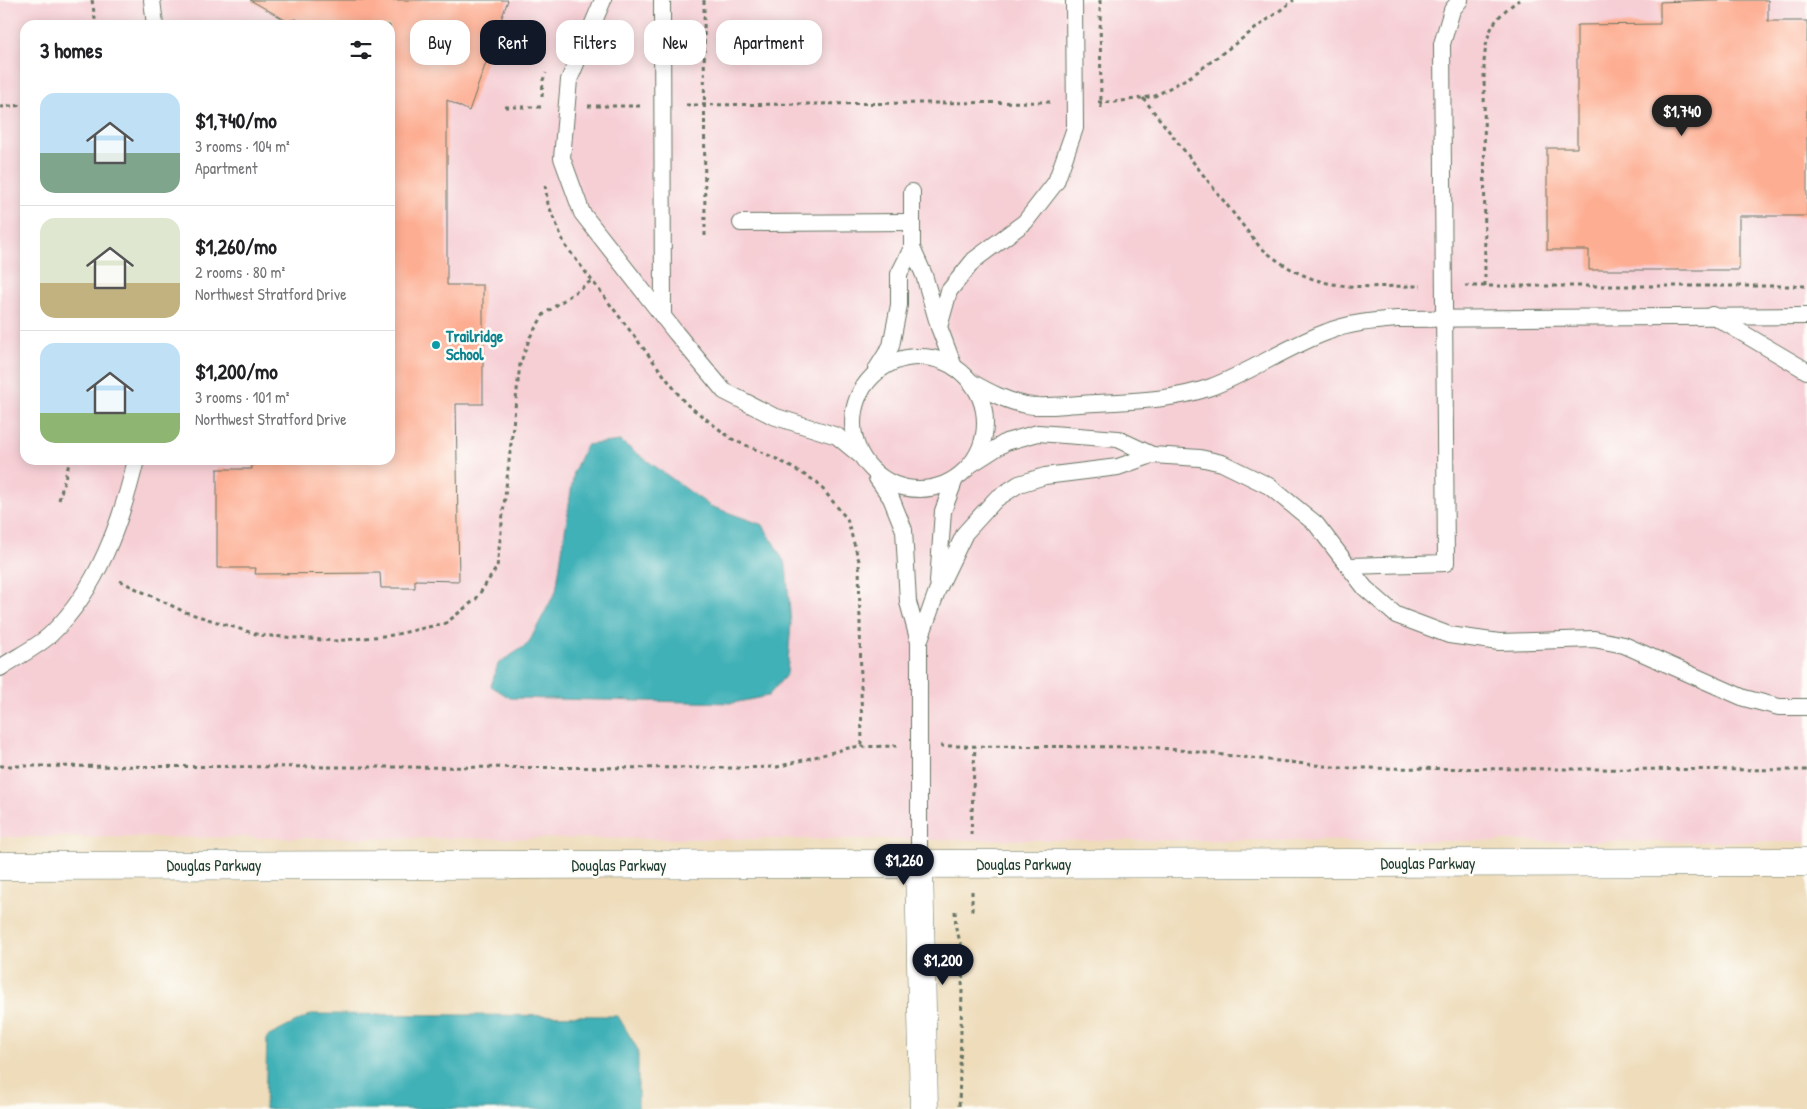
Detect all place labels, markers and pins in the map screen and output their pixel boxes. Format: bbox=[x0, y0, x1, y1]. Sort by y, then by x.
pin: $1,740 bbox=[1641, 94, 1723, 137]
place label: Trailridge School bbox=[445, 325, 504, 365]
marker: Trailridge School bbox=[430, 339, 442, 351]
pin: $1,260 bbox=[863, 844, 945, 886]
pin: $1,200 bbox=[902, 944, 984, 986]

